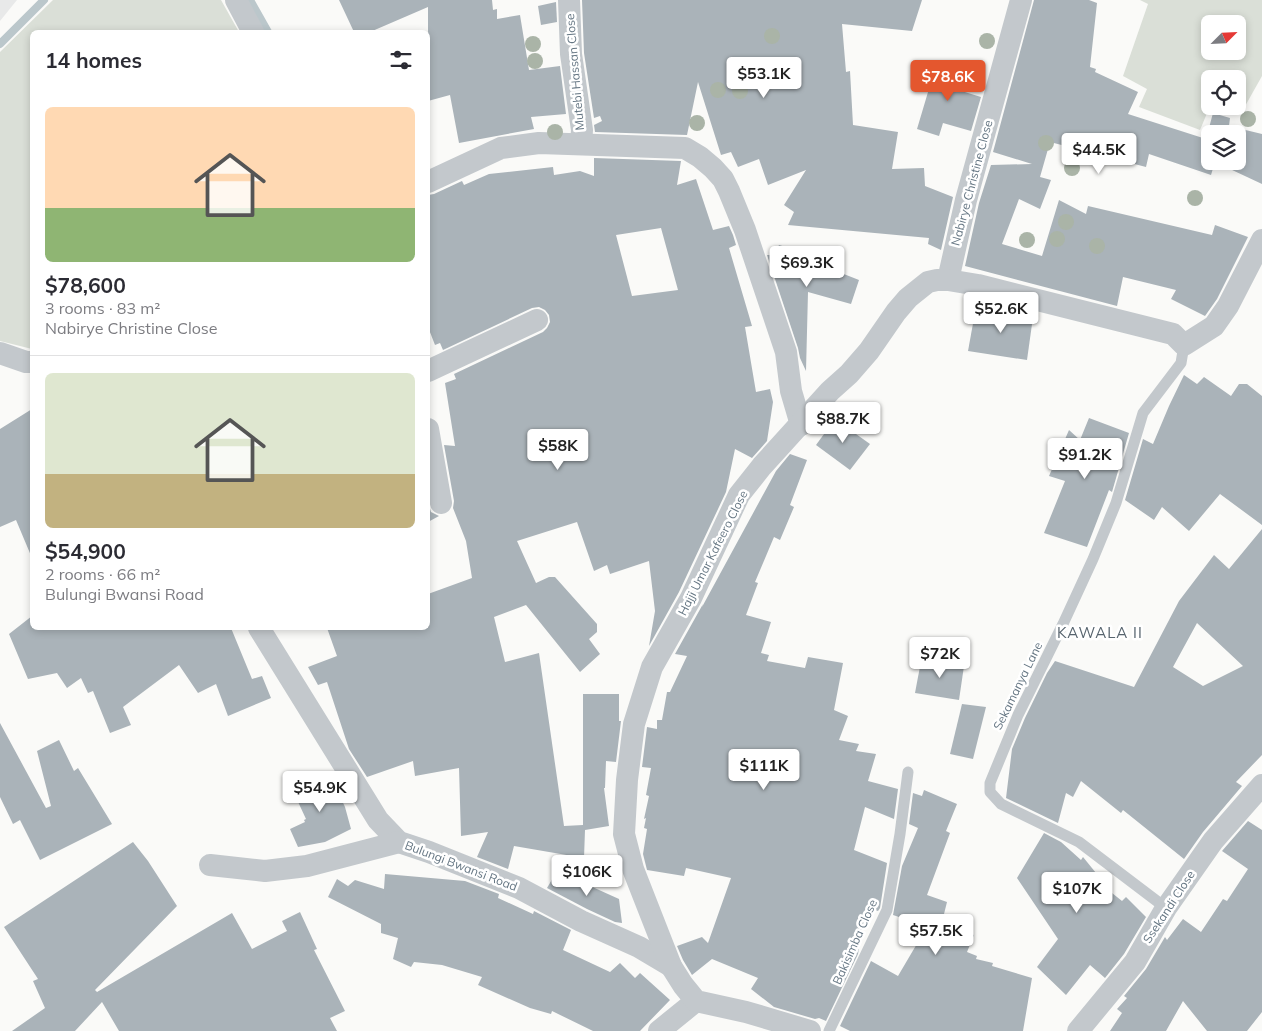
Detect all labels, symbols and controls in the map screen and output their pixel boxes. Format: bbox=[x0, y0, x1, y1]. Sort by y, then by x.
street label: Mutebi Hassan Close bbox=[562, 13, 587, 131]
north arrow bbox=[1201, 15, 1246, 60]
map controls bbox=[1201, 15, 1246, 170]
icon: filters bbox=[387, 46, 415, 74]
text: 14 homes bbox=[45, 47, 142, 73]
pin: $53.1K bbox=[723, 56, 805, 99]
pin: $78.6K bbox=[907, 59, 989, 102]
text: $53.1K bbox=[737, 63, 791, 83]
text: $78.6K bbox=[921, 66, 975, 86]
button: locate bbox=[1201, 70, 1246, 115]
street label: Nabirye Christine Close bbox=[948, 118, 996, 247]
button: layers bbox=[1201, 125, 1246, 170]
pin: $44.5K bbox=[1058, 132, 1140, 175]
text: $44.5K bbox=[1072, 139, 1126, 159]
icon: home bbox=[185, 140, 275, 230]
pin: $69.3K bbox=[766, 246, 848, 288]
text: $69.3K bbox=[780, 252, 834, 272]
text: $78,600 bbox=[45, 272, 126, 298]
pin: $52.6K bbox=[960, 292, 1042, 334]
text: 3 rooms · 83 m² bbox=[45, 298, 160, 318]
text: $52.6K bbox=[974, 298, 1028, 318]
text: Nabirye Christine Close bbox=[45, 318, 218, 338]
pin: $88.7K bbox=[802, 402, 884, 444]
icon: home bbox=[185, 405, 275, 495]
text: $88.7K bbox=[816, 408, 870, 428]
pin: $58K bbox=[528, 428, 588, 471]
text: $58K bbox=[538, 435, 578, 455]
pin: $91.2K bbox=[1044, 438, 1126, 480]
text: $91.2K bbox=[1058, 444, 1112, 464]
street label: Hajji Umar Kafeero Close bbox=[674, 488, 751, 618]
text: $54,900 bbox=[45, 538, 126, 564]
text: 2 rooms · 66 m² bbox=[45, 564, 160, 584]
text: Bulungi Bwansi Road bbox=[45, 584, 204, 604]
district label: KAWALA II bbox=[1057, 623, 1143, 642]
pin: $72K bbox=[910, 636, 970, 679]
street label: Sekamanya Lane bbox=[990, 639, 1045, 732]
text: $72K bbox=[920, 643, 960, 663]
pin: $111K bbox=[729, 748, 799, 791]
text: $111K bbox=[739, 755, 789, 775]
pin: $54.9K bbox=[279, 770, 361, 813]
text: $54.9K bbox=[293, 777, 347, 797]
street label: Bulungi Bwansi Road bbox=[403, 837, 520, 894]
pin: $106K bbox=[552, 854, 622, 897]
text: $106K bbox=[562, 861, 612, 881]
street label: Ssekandi Close bbox=[1139, 867, 1198, 946]
pin: $107K bbox=[1042, 872, 1112, 914]
text: $107K bbox=[1052, 878, 1102, 898]
street label: Bakisimba Close bbox=[829, 897, 880, 987]
pin: $57.5K bbox=[895, 914, 977, 956]
text: $57.5K bbox=[909, 920, 963, 940]

